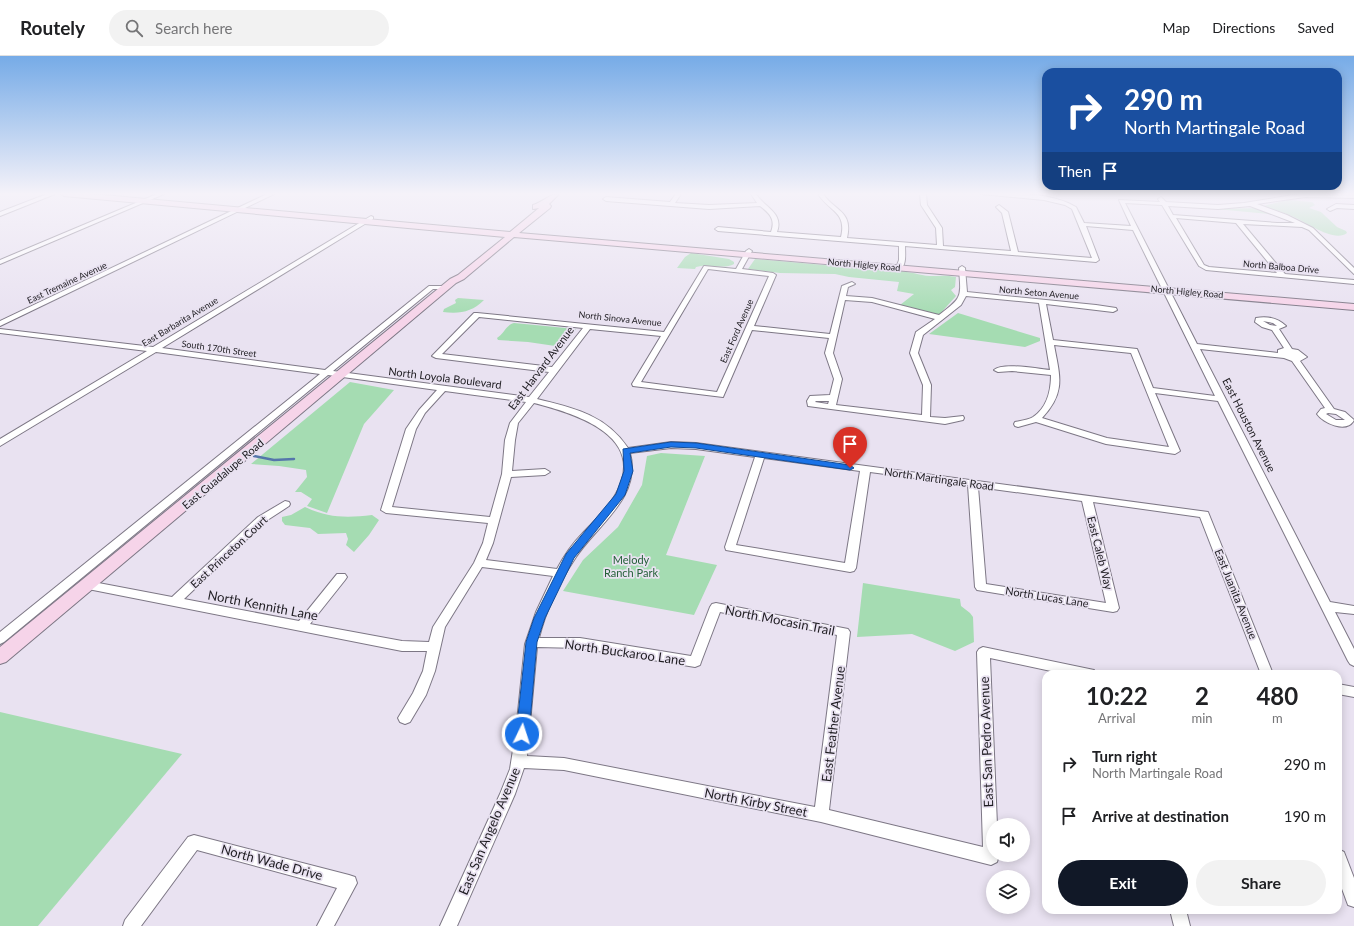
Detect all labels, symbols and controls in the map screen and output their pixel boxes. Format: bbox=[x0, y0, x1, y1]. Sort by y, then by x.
search box bbox=[109, 10, 389, 46]
text: Routely bbox=[20, 16, 85, 39]
icon: search bbox=[123, 17, 145, 39]
text: Search here bbox=[155, 19, 232, 37]
text: Map bbox=[1163, 19, 1190, 36]
text: Directions bbox=[1212, 19, 1275, 36]
text: Saved bbox=[1297, 19, 1334, 36]
text: 290 m bbox=[1124, 82, 1203, 116]
icon: right bbox=[1058, 84, 1110, 136]
text: North Martingale Road bbox=[1124, 116, 1305, 138]
icon: arrive bbox=[1099, 160, 1121, 182]
text: Then bbox=[1058, 162, 1091, 180]
street label: North Higley Road bbox=[827, 256, 901, 273]
street label: North Balboa Drive bbox=[1243, 258, 1320, 275]
street label: East Tremaine Avenue bbox=[25, 259, 109, 306]
street label: North Higley Road bbox=[1150, 283, 1224, 300]
street label: North Seton Avenue bbox=[999, 284, 1080, 302]
street label: East Barbarita Avenue bbox=[140, 294, 220, 349]
street label: East Ford Avenue bbox=[718, 297, 756, 364]
street label: North Sinova Avenue bbox=[578, 309, 662, 328]
street label: East Harvard Avenue bbox=[505, 323, 576, 412]
street label: South 170th Street bbox=[181, 338, 258, 359]
street label: North Loyola Boulevard bbox=[388, 364, 502, 391]
street label: East Houston Avenue bbox=[1220, 376, 1279, 474]
pin bbox=[833, 427, 867, 468]
icon: arrive bbox=[839, 433, 861, 455]
street label: East Guadalupe Road bbox=[179, 436, 266, 511]
street label: North Martingale Road bbox=[883, 464, 995, 493]
street label: East Princeton Court bbox=[188, 513, 270, 591]
street label: East Caleb Way bbox=[1085, 515, 1116, 591]
street label: East Juanita Avenue bbox=[1212, 547, 1261, 641]
park label: Melody Ranch Park bbox=[604, 553, 658, 579]
street label: North Lucas Lane bbox=[1004, 584, 1090, 610]
street label: North Kennith Lane bbox=[206, 586, 320, 624]
street label: North Mocasin Trail bbox=[724, 602, 836, 638]
street label: North Buckaroo Lane bbox=[564, 636, 686, 668]
street label: East Feather Avenue bbox=[818, 665, 848, 783]
street label: East San Pedro Avenue bbox=[976, 676, 996, 808]
text: 10:22 bbox=[1086, 681, 1148, 710]
text: 2 bbox=[1195, 681, 1209, 710]
text: 480 bbox=[1256, 681, 1298, 710]
text: Arrival bbox=[1098, 710, 1135, 726]
text: min bbox=[1192, 710, 1213, 726]
text: m bbox=[1272, 710, 1283, 726]
position arrow bbox=[501, 713, 543, 755]
text: Turn right bbox=[1092, 747, 1157, 765]
icon: right bbox=[1058, 753, 1080, 775]
text: 290 m bbox=[1284, 755, 1326, 773]
street label: East San Angelo Avenue bbox=[455, 765, 523, 897]
text: North Martingale Road bbox=[1092, 765, 1223, 781]
street label: North Kirby Street bbox=[703, 784, 809, 820]
icon: arrive bbox=[1058, 805, 1080, 827]
text: Arrive at destination bbox=[1092, 807, 1229, 825]
text: 190 m bbox=[1284, 807, 1326, 825]
map controls bbox=[986, 818, 1030, 914]
button: sound bbox=[986, 818, 1030, 862]
street label: North Wade Drive bbox=[219, 841, 325, 883]
button: Exit bbox=[1058, 860, 1188, 906]
button: Share bbox=[1196, 860, 1326, 906]
button: layers bbox=[986, 870, 1030, 914]

